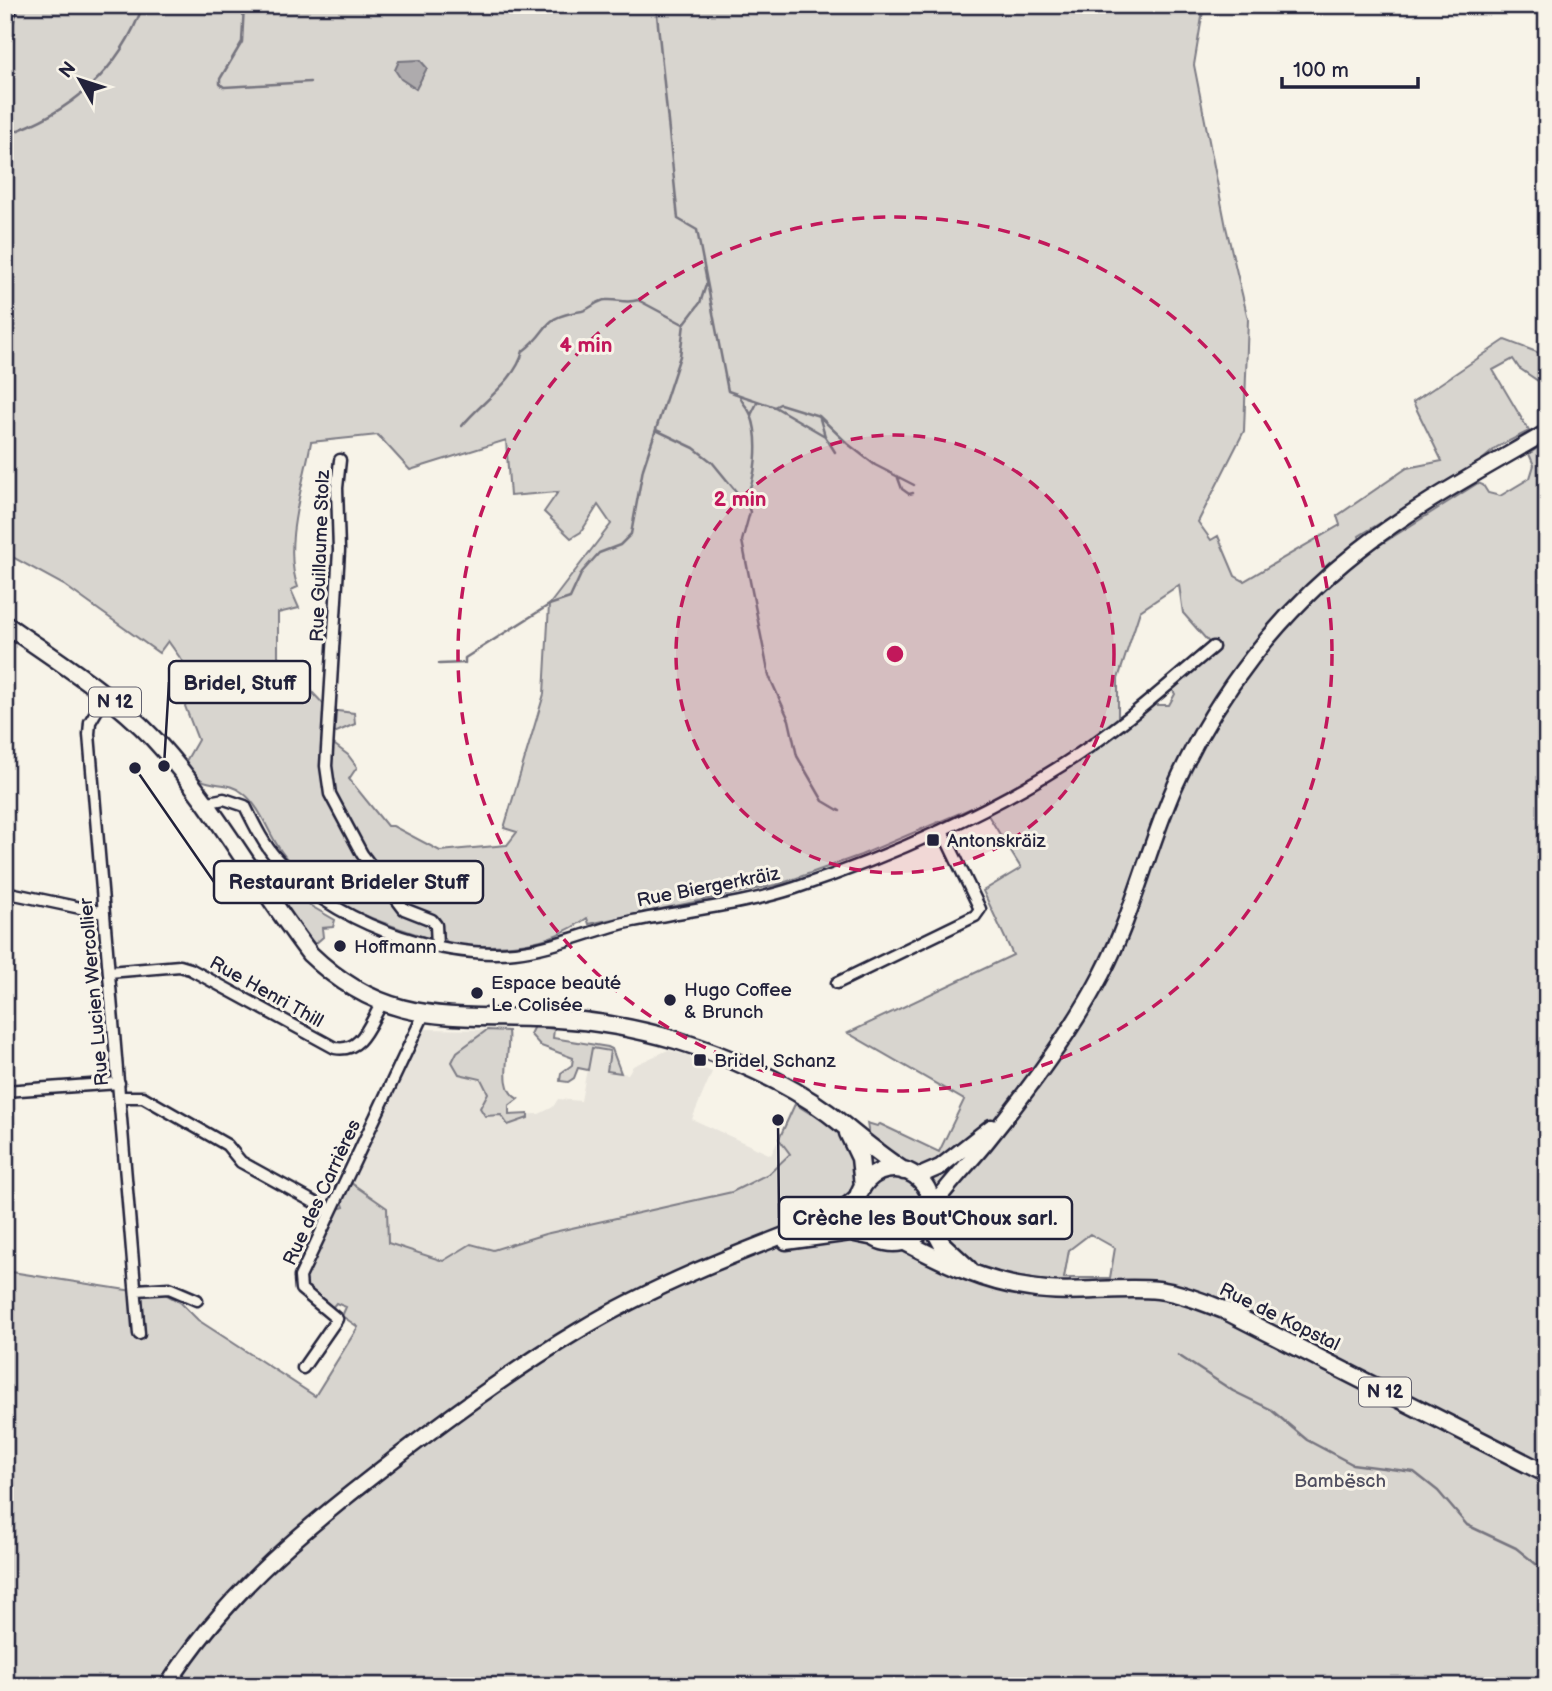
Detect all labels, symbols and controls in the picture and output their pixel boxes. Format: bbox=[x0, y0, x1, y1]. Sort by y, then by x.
north arrow bbox=[46, 46, 116, 116]
scale bar bbox=[1282, 46, 1419, 90]
text: N bbox=[55, 57, 81, 83]
text: 100 m bbox=[1293, 58, 1349, 83]
text: 4 min bbox=[560, 333, 612, 358]
street label: Rue Guillaume Stolz bbox=[306, 469, 335, 642]
text: 2 min bbox=[713, 487, 767, 512]
centre of rings bbox=[883, 642, 907, 666]
callout: Bridel, Stuff bbox=[169, 661, 310, 703]
text: Bridel, Stuff bbox=[183, 671, 297, 696]
road number: N 12 bbox=[89, 688, 141, 716]
place label: Antonskräiz bbox=[947, 830, 1046, 853]
marker: Antonskräiz bbox=[925, 832, 941, 848]
callout: Restaurant Brideler Stuff bbox=[214, 861, 483, 903]
street label: Rue Biergerkräiz bbox=[635, 862, 782, 913]
text: Restaurant Brideler Stuff bbox=[229, 870, 470, 895]
street label: Rue Lucien Wercollier bbox=[75, 896, 114, 1087]
place label: Hoffmann bbox=[354, 936, 437, 959]
marker: Hoffmann bbox=[332, 938, 348, 954]
street label: Rue Henri Thill bbox=[205, 952, 327, 1033]
place label: Espace beauté Le Colisée bbox=[491, 972, 621, 1017]
place label: Hugo Coffee & Brunch bbox=[684, 979, 792, 1024]
marker: Espace beauté Le Colisée bbox=[469, 985, 485, 1001]
marker: Hugo Coffee & Brunch bbox=[662, 992, 678, 1008]
place label: Bridel, Schanz bbox=[714, 1050, 836, 1073]
marker: Bridel, Schanz bbox=[692, 1052, 708, 1068]
street label: Rue des Carrières bbox=[279, 1116, 366, 1269]
callout: Crèche les Bout'Choux sarl. bbox=[779, 1197, 1072, 1239]
text: Crèche les Bout'Choux sarl. bbox=[792, 1206, 1058, 1231]
street label: Rue de Kopstal bbox=[1215, 1278, 1343, 1356]
road number: N 12 bbox=[1359, 1378, 1411, 1406]
park label: Bambësch bbox=[1294, 1470, 1386, 1493]

